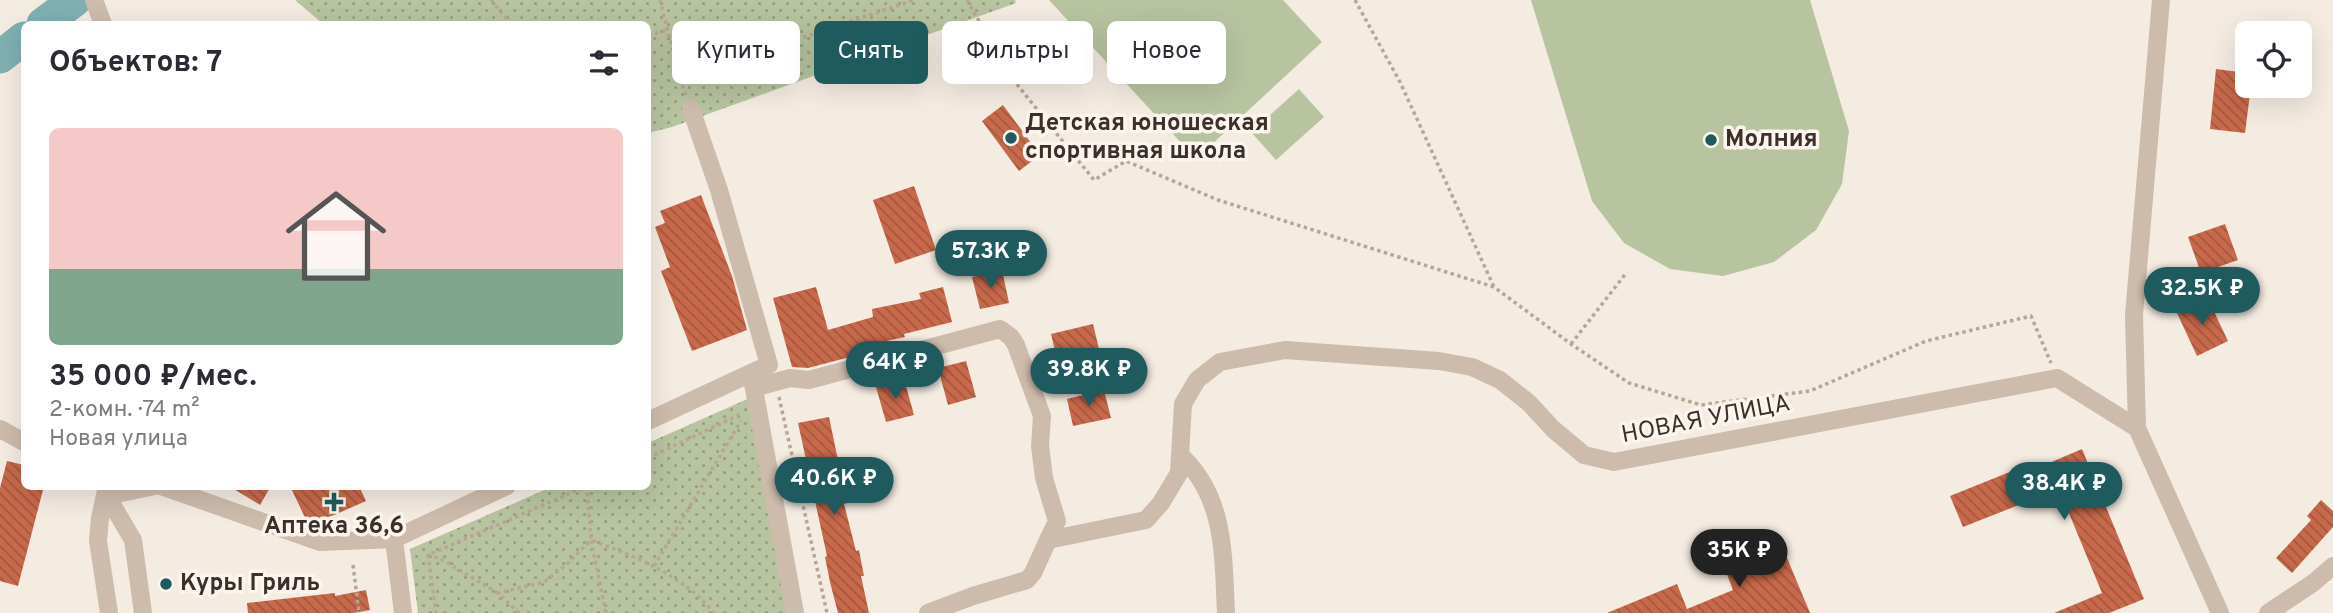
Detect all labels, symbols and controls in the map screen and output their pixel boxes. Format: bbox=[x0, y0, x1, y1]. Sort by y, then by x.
chip: Купить bbox=[672, 21, 800, 84]
chip: Снять bbox=[814, 21, 928, 84]
chip: Фильтры bbox=[942, 21, 1093, 84]
chip: Новое bbox=[1107, 21, 1226, 84]
map controls bbox=[2235, 21, 2312, 98]
button: locate bbox=[2235, 21, 2312, 98]
icon: filters bbox=[585, 44, 623, 82]
text: Объектов: 7 bbox=[49, 45, 222, 82]
place label: Детская юношеская спортивная школа bbox=[1025, 109, 1269, 167]
place label: Молния bbox=[1725, 125, 1818, 155]
marker: Детская юношеская спортивная школа bbox=[1003, 130, 1019, 146]
marker: Молния bbox=[1703, 132, 1719, 148]
icon: home bbox=[273, 173, 399, 299]
pin: 57.3K ₽ bbox=[926, 230, 1056, 290]
text: 57.3K ₽ bbox=[951, 238, 1031, 267]
pin: 32.5K ₽ bbox=[2137, 268, 2267, 327]
text: 32.5K ₽ bbox=[2160, 275, 2244, 304]
pin: 64K ₽ bbox=[846, 342, 944, 401]
pin: 39.8K ₽ bbox=[1024, 348, 1154, 408]
text: 64K ₽ bbox=[862, 349, 928, 378]
text: 39.8K ₽ bbox=[1046, 356, 1132, 385]
text: 35 000 ₽/мес. bbox=[49, 359, 257, 396]
street label: НОВАЯ УЛИЦА bbox=[1619, 389, 1793, 451]
text: 2-комн. · 74 m² bbox=[49, 396, 200, 425]
text: Новая улица bbox=[49, 425, 188, 454]
pin: 40.6K ₽ bbox=[769, 458, 899, 517]
pin: 38.4K ₽ bbox=[1999, 462, 2129, 522]
text: 40.6K ₽ bbox=[791, 465, 877, 494]
text: 38.4K ₽ bbox=[2021, 470, 2107, 499]
marker: Аптека 36,6 bbox=[326, 494, 342, 510]
place label: Аптека 36,6 bbox=[264, 512, 404, 542]
pin: 35K ₽ bbox=[1690, 530, 1788, 589]
text: 35K ₽ bbox=[1707, 537, 1772, 566]
place label: Куры Гриль bbox=[180, 569, 320, 599]
marker: Куры Гриль bbox=[158, 576, 174, 592]

